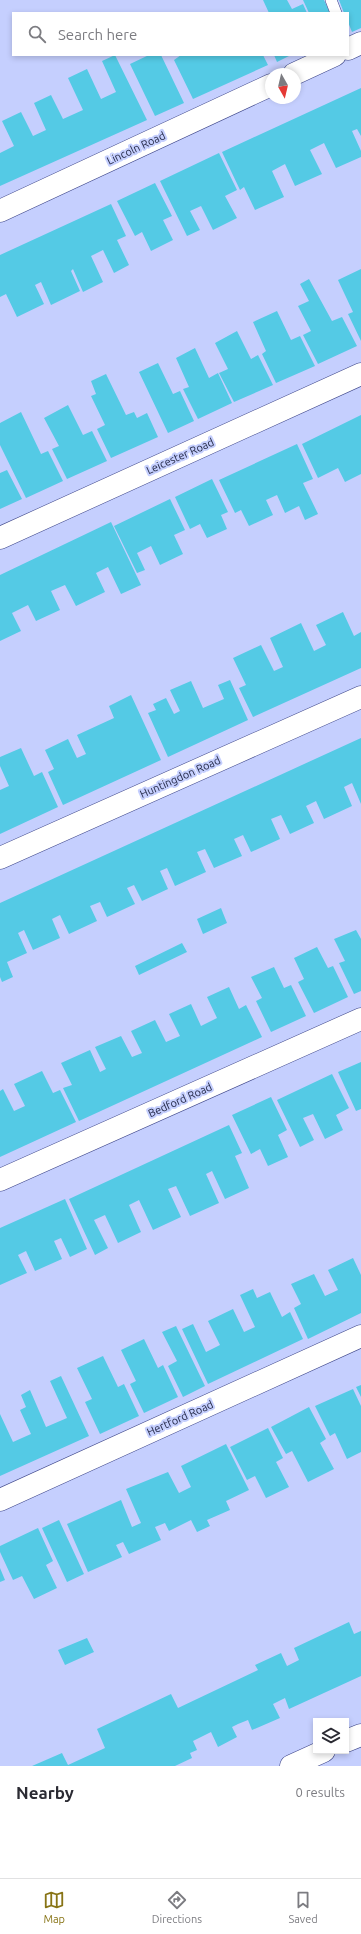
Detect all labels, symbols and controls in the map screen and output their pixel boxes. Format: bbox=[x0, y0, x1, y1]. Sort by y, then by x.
search box bbox=[12, 12, 349, 56]
icon: search bbox=[26, 23, 48, 45]
text: Search here bbox=[58, 26, 137, 43]
north arrow bbox=[265, 68, 301, 104]
street label: Lincoln Road bbox=[105, 129, 167, 167]
street label: Leicester Road bbox=[144, 436, 216, 476]
street label: Huntingdon Road bbox=[138, 754, 222, 800]
street label: Bedford Road bbox=[146, 1081, 214, 1119]
street label: Hertford Road bbox=[145, 1398, 215, 1438]
map controls bbox=[313, 1718, 349, 1754]
button: layers bbox=[313, 1718, 349, 1754]
text: Nearby bbox=[16, 1783, 74, 1802]
text: 0 results bbox=[295, 1785, 345, 1799]
tab: Map bbox=[43, 1889, 65, 1925]
tab: Directions bbox=[152, 1889, 202, 1925]
tab: Saved bbox=[288, 1889, 318, 1925]

